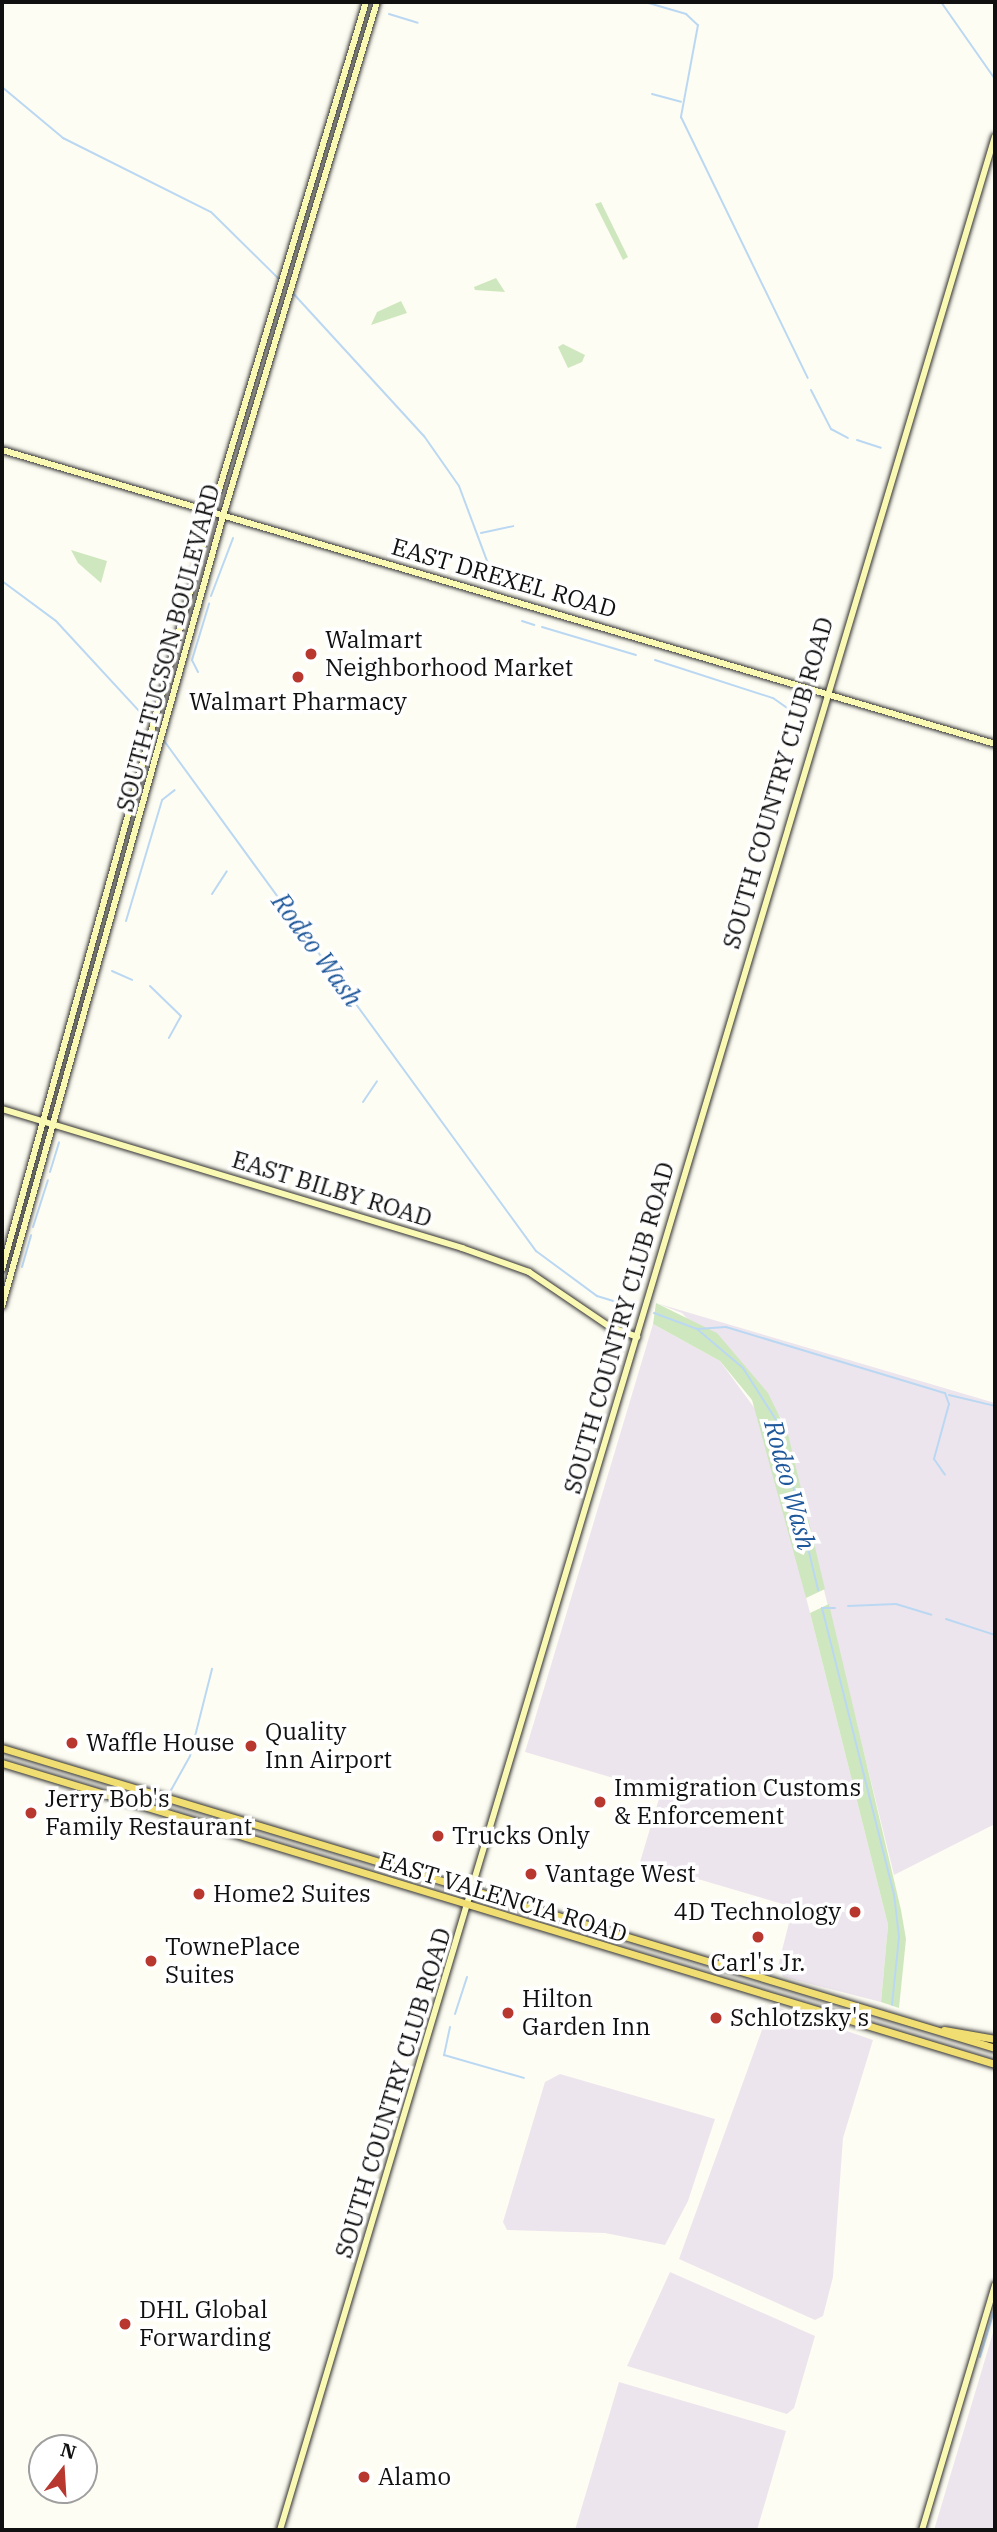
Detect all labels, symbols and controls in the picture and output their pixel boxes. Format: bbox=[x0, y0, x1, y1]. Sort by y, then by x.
street label: SOUTH TUCSON BOULEVARD bbox=[110, 481, 226, 815]
street label: EAST DREXEL ROAD bbox=[388, 532, 620, 624]
street label: SOUTH COUNTRY CLUB ROAD bbox=[717, 614, 839, 952]
place label: Walmart Neighborhood Market bbox=[325, 626, 573, 682]
marker: Walmart Neighborhood Market bbox=[303, 646, 319, 662]
marker: Walmart Pharmacy bbox=[290, 669, 306, 685]
place label: Walmart Pharmacy bbox=[189, 688, 407, 716]
water label: Rodeo Wash bbox=[265, 887, 369, 1013]
street label: EAST BILBY ROAD bbox=[229, 1145, 435, 1233]
street label: SOUTH COUNTRY CLUB ROAD bbox=[558, 1159, 680, 1497]
water label: Rodeo Wash bbox=[758, 1417, 822, 1553]
place label: Quality Inn Airport bbox=[265, 1718, 392, 1774]
place label: Waffle House bbox=[86, 1729, 234, 1757]
marker: Waffle House bbox=[64, 1735, 80, 1751]
marker: Quality Inn Airport bbox=[243, 1738, 259, 1754]
place label: Immigration Customs & Enforcement bbox=[614, 1774, 861, 1830]
place label: Jerry Bob's Family Restaurant bbox=[45, 1785, 252, 1841]
marker: Immigration Customs & Enforcement bbox=[592, 1794, 608, 1810]
marker: Jerry Bob's Family Restaurant bbox=[23, 1805, 39, 1821]
place label: Trucks Only bbox=[452, 1822, 589, 1850]
marker: Trucks Only bbox=[430, 1828, 446, 1844]
street label: EAST VALENCIA ROAD bbox=[375, 1845, 631, 1949]
place label: Vantage West bbox=[545, 1860, 696, 1888]
marker: Vantage West bbox=[523, 1866, 539, 1882]
place label: Home2 Suites bbox=[213, 1880, 371, 1908]
marker: Home2 Suites bbox=[191, 1886, 207, 1902]
place label: 4D Technology bbox=[674, 1898, 841, 1926]
marker: 4D Technology bbox=[847, 1904, 863, 1920]
street label: SOUTH COUNTRY CLUB ROAD bbox=[329, 1925, 457, 2261]
marker: Carl's Jr. bbox=[750, 1929, 766, 1945]
place label: TownePlace Suites bbox=[165, 1933, 300, 1989]
place label: Carl's Jr. bbox=[711, 1949, 805, 1977]
marker: TownePlace Suites bbox=[143, 1953, 159, 1969]
place label: Hilton Garden Inn bbox=[522, 1985, 651, 2041]
place label: Schlotzsky's bbox=[730, 2004, 869, 2032]
marker: Hilton Garden Inn bbox=[500, 2005, 516, 2021]
marker: Schlotzsky's bbox=[708, 2010, 724, 2026]
place label: DHL Global Forwarding bbox=[139, 2296, 271, 2352]
marker: DHL Global Forwarding bbox=[117, 2316, 133, 2332]
north arrow bbox=[28, 2434, 98, 2504]
text: N bbox=[58, 2437, 79, 2465]
place label: Alamo bbox=[378, 2463, 451, 2491]
marker: Alamo bbox=[356, 2469, 372, 2485]

